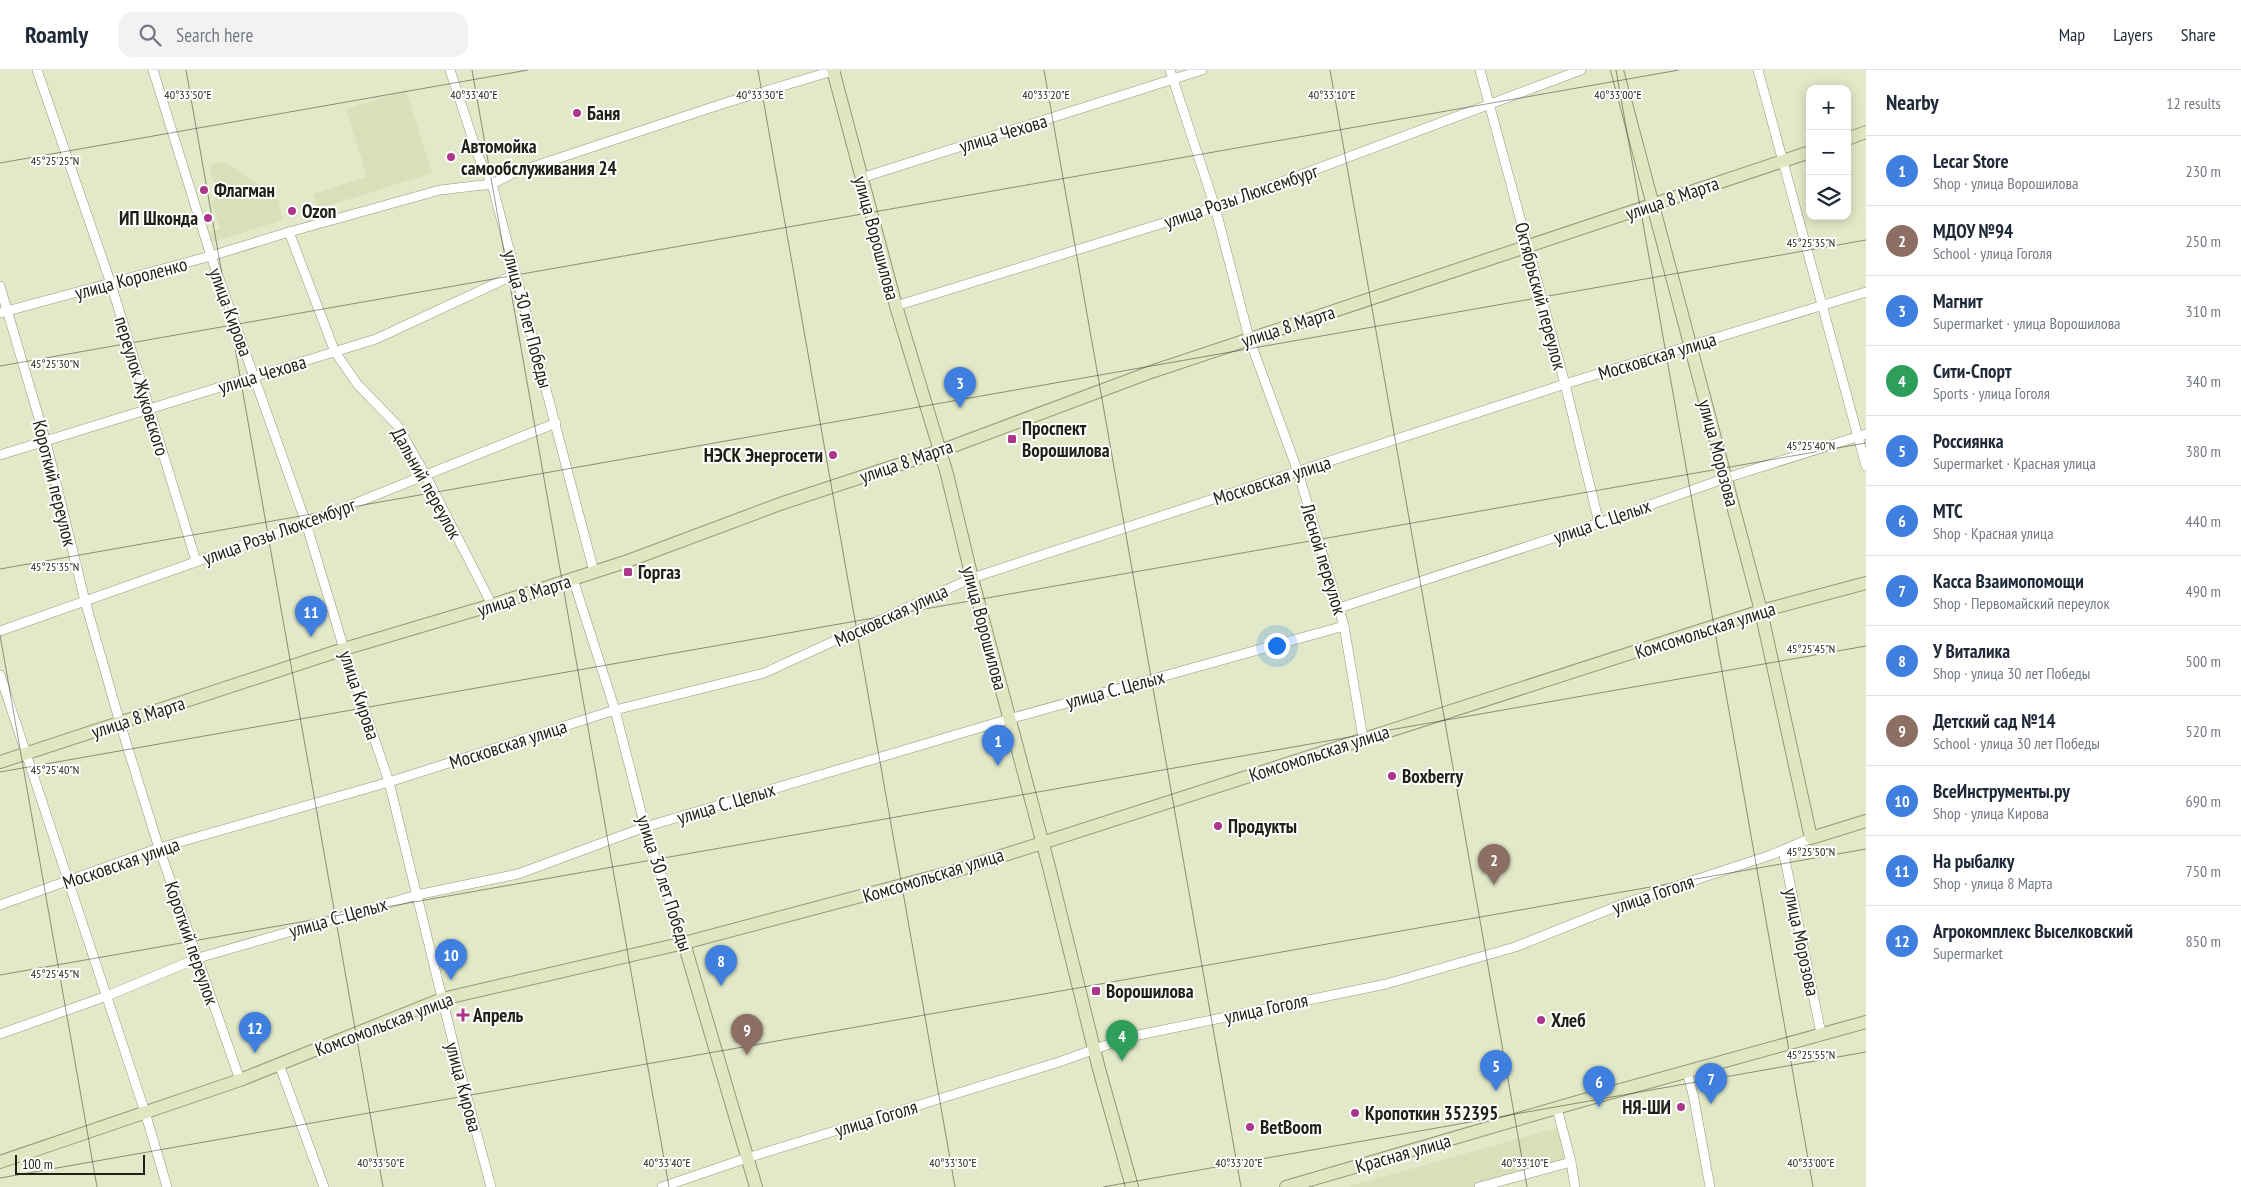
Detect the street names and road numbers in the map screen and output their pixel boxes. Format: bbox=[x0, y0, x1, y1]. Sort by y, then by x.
street label: улица Чехова bbox=[956, 108, 1050, 158]
street label: улица Розы Люксембург bbox=[1161, 158, 1321, 234]
street label: улица 8 Марта bbox=[1622, 171, 1722, 225]
street label: улица Ворошилова bbox=[849, 173, 905, 303]
street label: Октябрьский переулок bbox=[1510, 220, 1572, 373]
street label: улица 30 лет Победы bbox=[498, 247, 558, 391]
street label: улица Короленко bbox=[72, 251, 190, 305]
street label: улица Кирова bbox=[204, 264, 258, 360]
street label: улица 8 Марта bbox=[1238, 300, 1338, 352]
street label: переулок Жуковского bbox=[109, 313, 175, 459]
street label: Московская улица bbox=[1595, 327, 1719, 385]
street label: улица Чехова bbox=[215, 349, 309, 399]
street label: улица Морозова bbox=[1693, 397, 1745, 509]
street label: Короткий переулок bbox=[28, 417, 82, 549]
street label: Дальний переулок bbox=[386, 423, 468, 544]
street label: улица 8 Марта bbox=[856, 434, 956, 488]
street label: Московская улица bbox=[1210, 450, 1334, 510]
street label: улица Розы Люксембург bbox=[199, 492, 359, 570]
street label: улица С. Целых bbox=[1550, 493, 1654, 549]
street label: Лесной переулок bbox=[1295, 500, 1352, 618]
street label: улица Ворошилова bbox=[957, 563, 1013, 693]
street label: улица 8 Марта bbox=[474, 569, 574, 621]
street label: Московская улица bbox=[831, 578, 951, 652]
street label: Комсомольская улица bbox=[1632, 596, 1778, 664]
street label: улица Кирова bbox=[334, 647, 386, 743]
street label: улица С. Целых bbox=[1063, 664, 1167, 714]
street label: улица 8 Марта bbox=[88, 691, 188, 743]
street label: Московская улица bbox=[446, 714, 570, 774]
street label: Комсомольская улица bbox=[1246, 719, 1392, 787]
street label: улица С. Целых bbox=[674, 777, 778, 829]
street label: улица 30 лет Победы bbox=[632, 812, 698, 954]
street label: Московская улица bbox=[59, 832, 183, 894]
street label: Комсомольская улица bbox=[860, 842, 1006, 908]
street label: улица Гоголя bbox=[1609, 869, 1697, 919]
street label: Короткий переулок bbox=[160, 878, 225, 1009]
street label: улица Морозова bbox=[1779, 886, 1825, 998]
street label: улица С. Целых bbox=[286, 891, 390, 943]
street label: Комсомольская улица bbox=[312, 987, 456, 1061]
street label: улица Гоголя bbox=[1222, 987, 1310, 1029]
street label: улица Кирова bbox=[440, 1039, 488, 1135]
street label: улица Гоголя bbox=[832, 1094, 920, 1142]
street label: Красная улица bbox=[1353, 1128, 1453, 1178]

